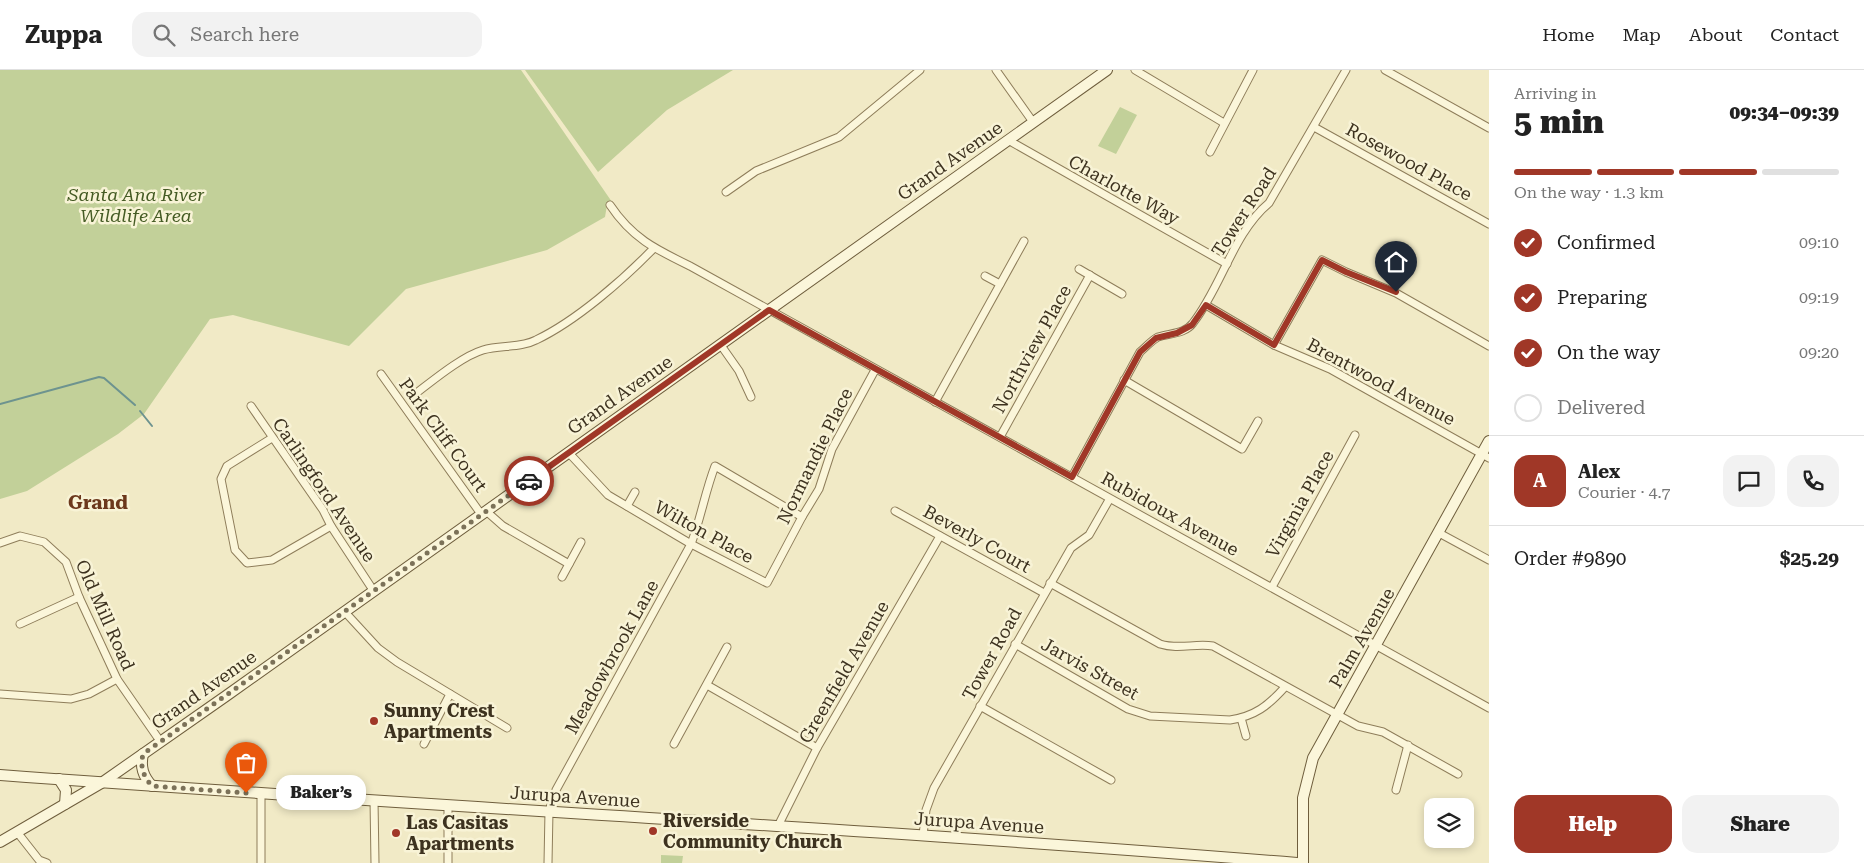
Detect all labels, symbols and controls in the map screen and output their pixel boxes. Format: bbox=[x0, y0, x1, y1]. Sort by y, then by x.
search box bbox=[132, 12, 482, 57]
text: Zuppa bbox=[25, 21, 102, 49]
icon: search bbox=[150, 21, 178, 49]
text: Search here bbox=[190, 23, 299, 46]
text: Home bbox=[1542, 24, 1594, 45]
text: Map bbox=[1622, 24, 1661, 45]
text: About bbox=[1689, 24, 1742, 45]
text: Contact bbox=[1770, 24, 1839, 45]
text: Arriving in bbox=[1514, 84, 1597, 103]
text: 09:34–09:39 bbox=[1730, 101, 1839, 124]
text: 5 min bbox=[1514, 103, 1604, 141]
street label: Grand Avenue bbox=[893, 117, 1006, 205]
street label: Rosewood Place bbox=[1343, 118, 1476, 205]
street label: Charlotte Way bbox=[1065, 150, 1184, 229]
street label: Tower Road bbox=[1207, 163, 1280, 260]
text: On the way · 1.3 km bbox=[1514, 183, 1664, 202]
park label: Santa Ana River Wildlife Area bbox=[66, 184, 205, 226]
icon: check bbox=[1514, 229, 1542, 257]
text: Confirmed bbox=[1557, 231, 1655, 254]
text: 09:10 bbox=[1799, 233, 1839, 252]
pin bbox=[1375, 241, 1417, 292]
icon: home bbox=[1382, 248, 1410, 276]
street label: Northview Place bbox=[988, 281, 1075, 416]
icon: check bbox=[1514, 284, 1542, 312]
text: Preparing bbox=[1557, 286, 1647, 309]
text: 09:19 bbox=[1799, 288, 1839, 307]
street label: Brentwood Avenue bbox=[1304, 334, 1459, 430]
icon: check bbox=[1514, 339, 1542, 367]
text: On the way bbox=[1557, 341, 1660, 364]
text: 09:20 bbox=[1799, 343, 1839, 362]
street label: Grand Avenue bbox=[563, 351, 676, 439]
street label: Park Cliff Court bbox=[395, 374, 492, 496]
street label: Normandie Place bbox=[773, 384, 857, 527]
text: Delivered bbox=[1557, 396, 1645, 419]
street label: Carlingford Avenue bbox=[268, 414, 380, 566]
street label: Virginia Place bbox=[1261, 446, 1338, 561]
button: chat bbox=[1723, 455, 1775, 507]
button: phone bbox=[1787, 455, 1839, 507]
courier bbox=[504, 456, 554, 506]
text: Alex bbox=[1578, 460, 1620, 483]
icon: car bbox=[515, 467, 543, 495]
street label: Rubidoux Avenue bbox=[1098, 467, 1243, 560]
text: A bbox=[1533, 469, 1547, 492]
text: Courier · 4.7 bbox=[1578, 483, 1671, 502]
district label: Grand bbox=[68, 491, 128, 514]
street label: Wilton Place bbox=[651, 496, 757, 567]
street label: Beverly Court bbox=[920, 500, 1035, 577]
text: Order #9890 bbox=[1514, 547, 1626, 570]
text: $25.29 bbox=[1780, 547, 1839, 570]
street label: Old Mill Road bbox=[72, 556, 139, 674]
street label: Meadowbrook Lane bbox=[560, 576, 663, 737]
street label: Palm Avenue bbox=[1324, 584, 1399, 691]
street label: Greenfield Avenue bbox=[794, 597, 893, 747]
street label: Tower Road bbox=[958, 604, 1026, 704]
street label: Jarvis Street bbox=[1038, 633, 1143, 704]
street label: Grand Avenue bbox=[147, 646, 260, 734]
place label: Sunny Crest Apartments bbox=[384, 700, 495, 742]
marker: Sunny Crest Apartments bbox=[368, 715, 380, 727]
pin bbox=[225, 742, 267, 793]
icon: bag bbox=[232, 749, 260, 777]
callout: Baker’s bbox=[276, 776, 366, 810]
street label: Jurupa Avenue bbox=[509, 781, 641, 812]
text: Baker’s bbox=[290, 783, 352, 802]
button: Help bbox=[1514, 795, 1672, 853]
button: Share bbox=[1682, 795, 1839, 853]
map controls bbox=[1424, 798, 1474, 848]
button: layers bbox=[1424, 798, 1474, 848]
street label: Jurupa Avenue bbox=[913, 807, 1045, 838]
place label: Riverside Community Church bbox=[663, 810, 842, 852]
place label: Las Casitas Apartments bbox=[406, 812, 514, 854]
marker: Riverside Community Church bbox=[647, 825, 659, 837]
marker: Las Casitas Apartments bbox=[390, 827, 402, 839]

